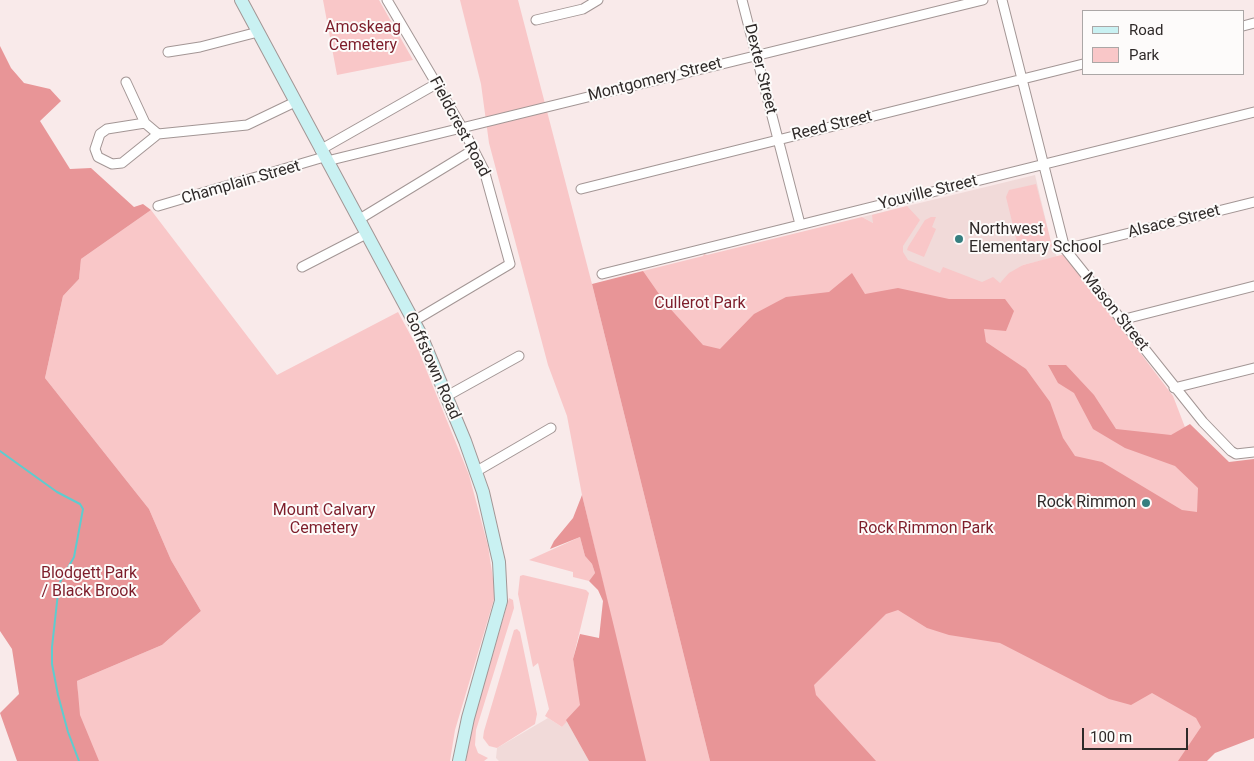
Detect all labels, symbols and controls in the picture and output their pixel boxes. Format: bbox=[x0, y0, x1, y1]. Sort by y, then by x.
legend bbox=[1082, 10, 1244, 75]
park label: Amoskeag Cemetery bbox=[325, 18, 401, 56]
text: Road bbox=[1129, 21, 1163, 39]
street label: Dexter Street bbox=[740, 22, 780, 116]
text: Park bbox=[1129, 46, 1159, 64]
street label: Montgomery Street bbox=[586, 54, 724, 106]
street label: Fieldcrest Road bbox=[425, 74, 493, 180]
street label: Reed Street bbox=[790, 107, 874, 145]
street label: Champlain Street bbox=[180, 157, 302, 209]
street label: Youville Street bbox=[877, 171, 979, 215]
street label: Alsace Street bbox=[1126, 201, 1222, 243]
place label: Northwest Elementary School bbox=[969, 220, 1102, 258]
marker: Northwest Elementary School bbox=[953, 233, 965, 245]
street label: Mason Street bbox=[1078, 269, 1152, 355]
park label: Cullerot Park bbox=[654, 294, 746, 314]
street label: Goffstown Road bbox=[400, 309, 464, 423]
place label: Rock Rimmon bbox=[1037, 493, 1136, 513]
marker: Rock Rimmon bbox=[1140, 497, 1152, 509]
park label: Mount Calvary Cemetery bbox=[273, 501, 375, 539]
park label: Rock Rimmon Park bbox=[858, 519, 994, 539]
park label: Blodgett Park / Black Brook bbox=[41, 564, 137, 602]
scale bar bbox=[1084, 718, 1190, 750]
text: 100 m bbox=[1090, 728, 1132, 746]

